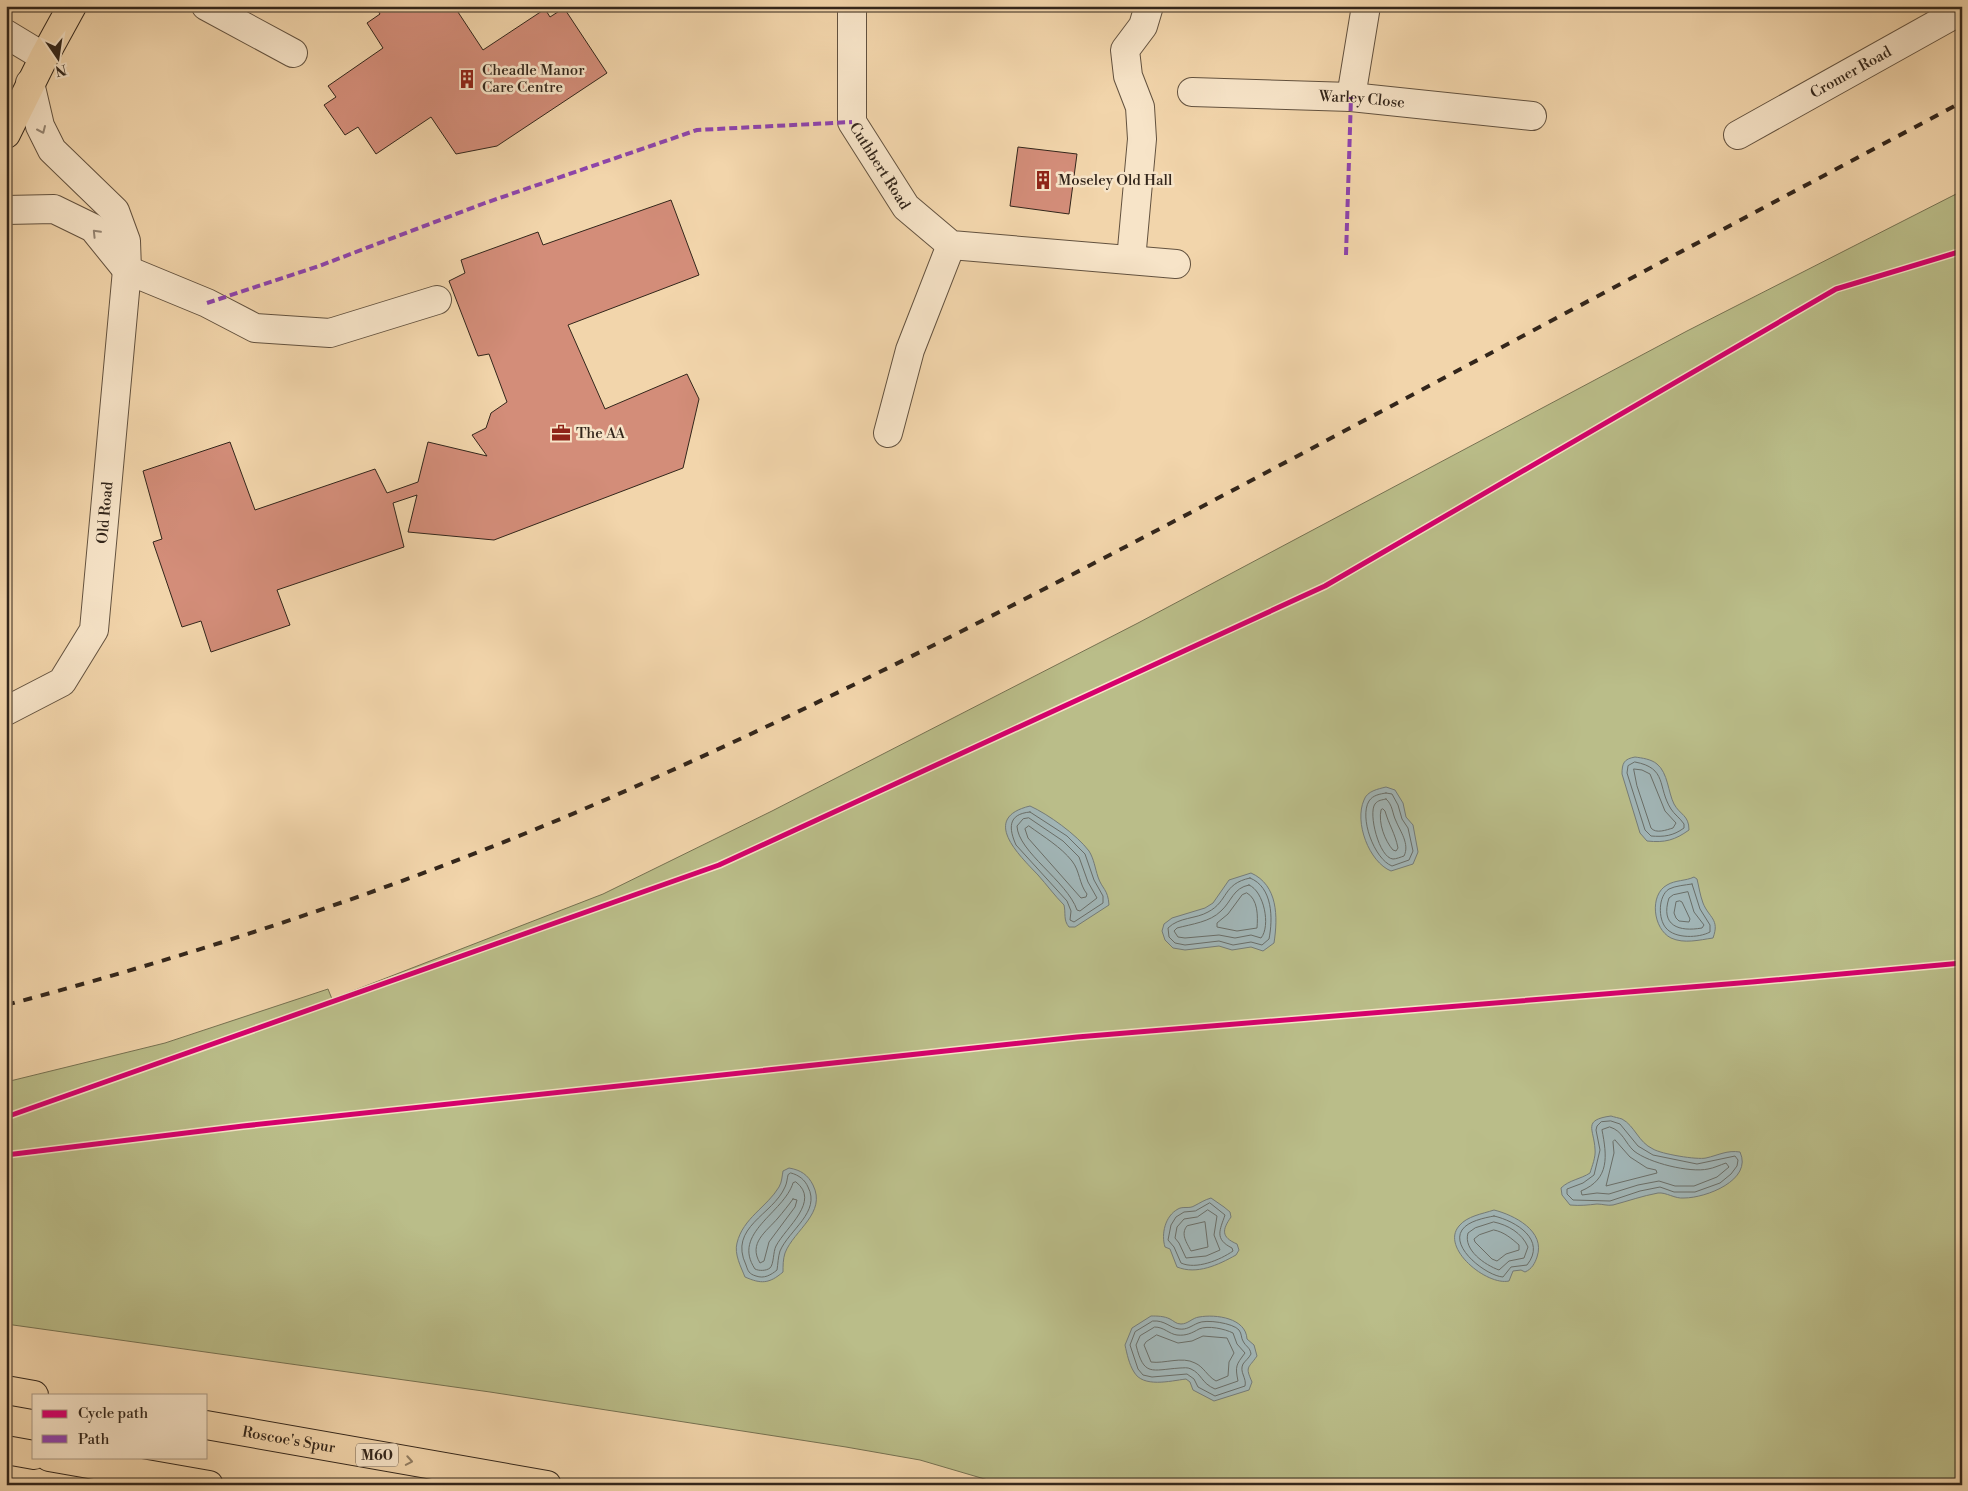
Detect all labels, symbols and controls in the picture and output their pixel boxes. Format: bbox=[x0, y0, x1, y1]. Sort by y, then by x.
north arrow bbox=[32, 32, 82, 82]
street label: Cromer Road bbox=[1807, 42, 1895, 103]
text: N bbox=[53, 60, 68, 80]
place label: Cheadle Manor Care Centre bbox=[482, 61, 585, 97]
building icon: Cheadle Manor Care Centre bbox=[456, 68, 478, 90]
street label: Warley Close bbox=[1318, 87, 1406, 113]
street label: Cuthbert Road bbox=[845, 119, 914, 214]
one-way arrow bbox=[36, 125, 47, 134]
building icon: Moseley Old Hall bbox=[1032, 169, 1054, 191]
place label: Moseley Old Hall bbox=[1058, 171, 1173, 190]
one-way arrow bbox=[93, 230, 102, 239]
office icon: The AA bbox=[550, 422, 572, 444]
place label: The AA bbox=[576, 424, 626, 443]
street label: Old Road bbox=[93, 480, 118, 545]
legend bbox=[32, 1394, 208, 1458]
text: Cycle path bbox=[78, 1404, 148, 1423]
street label: Roscoe's Spur bbox=[241, 1423, 337, 1458]
text: Path bbox=[78, 1430, 110, 1449]
road number: M60 bbox=[356, 1444, 398, 1466]
one-way arrow bbox=[405, 1455, 414, 1465]

